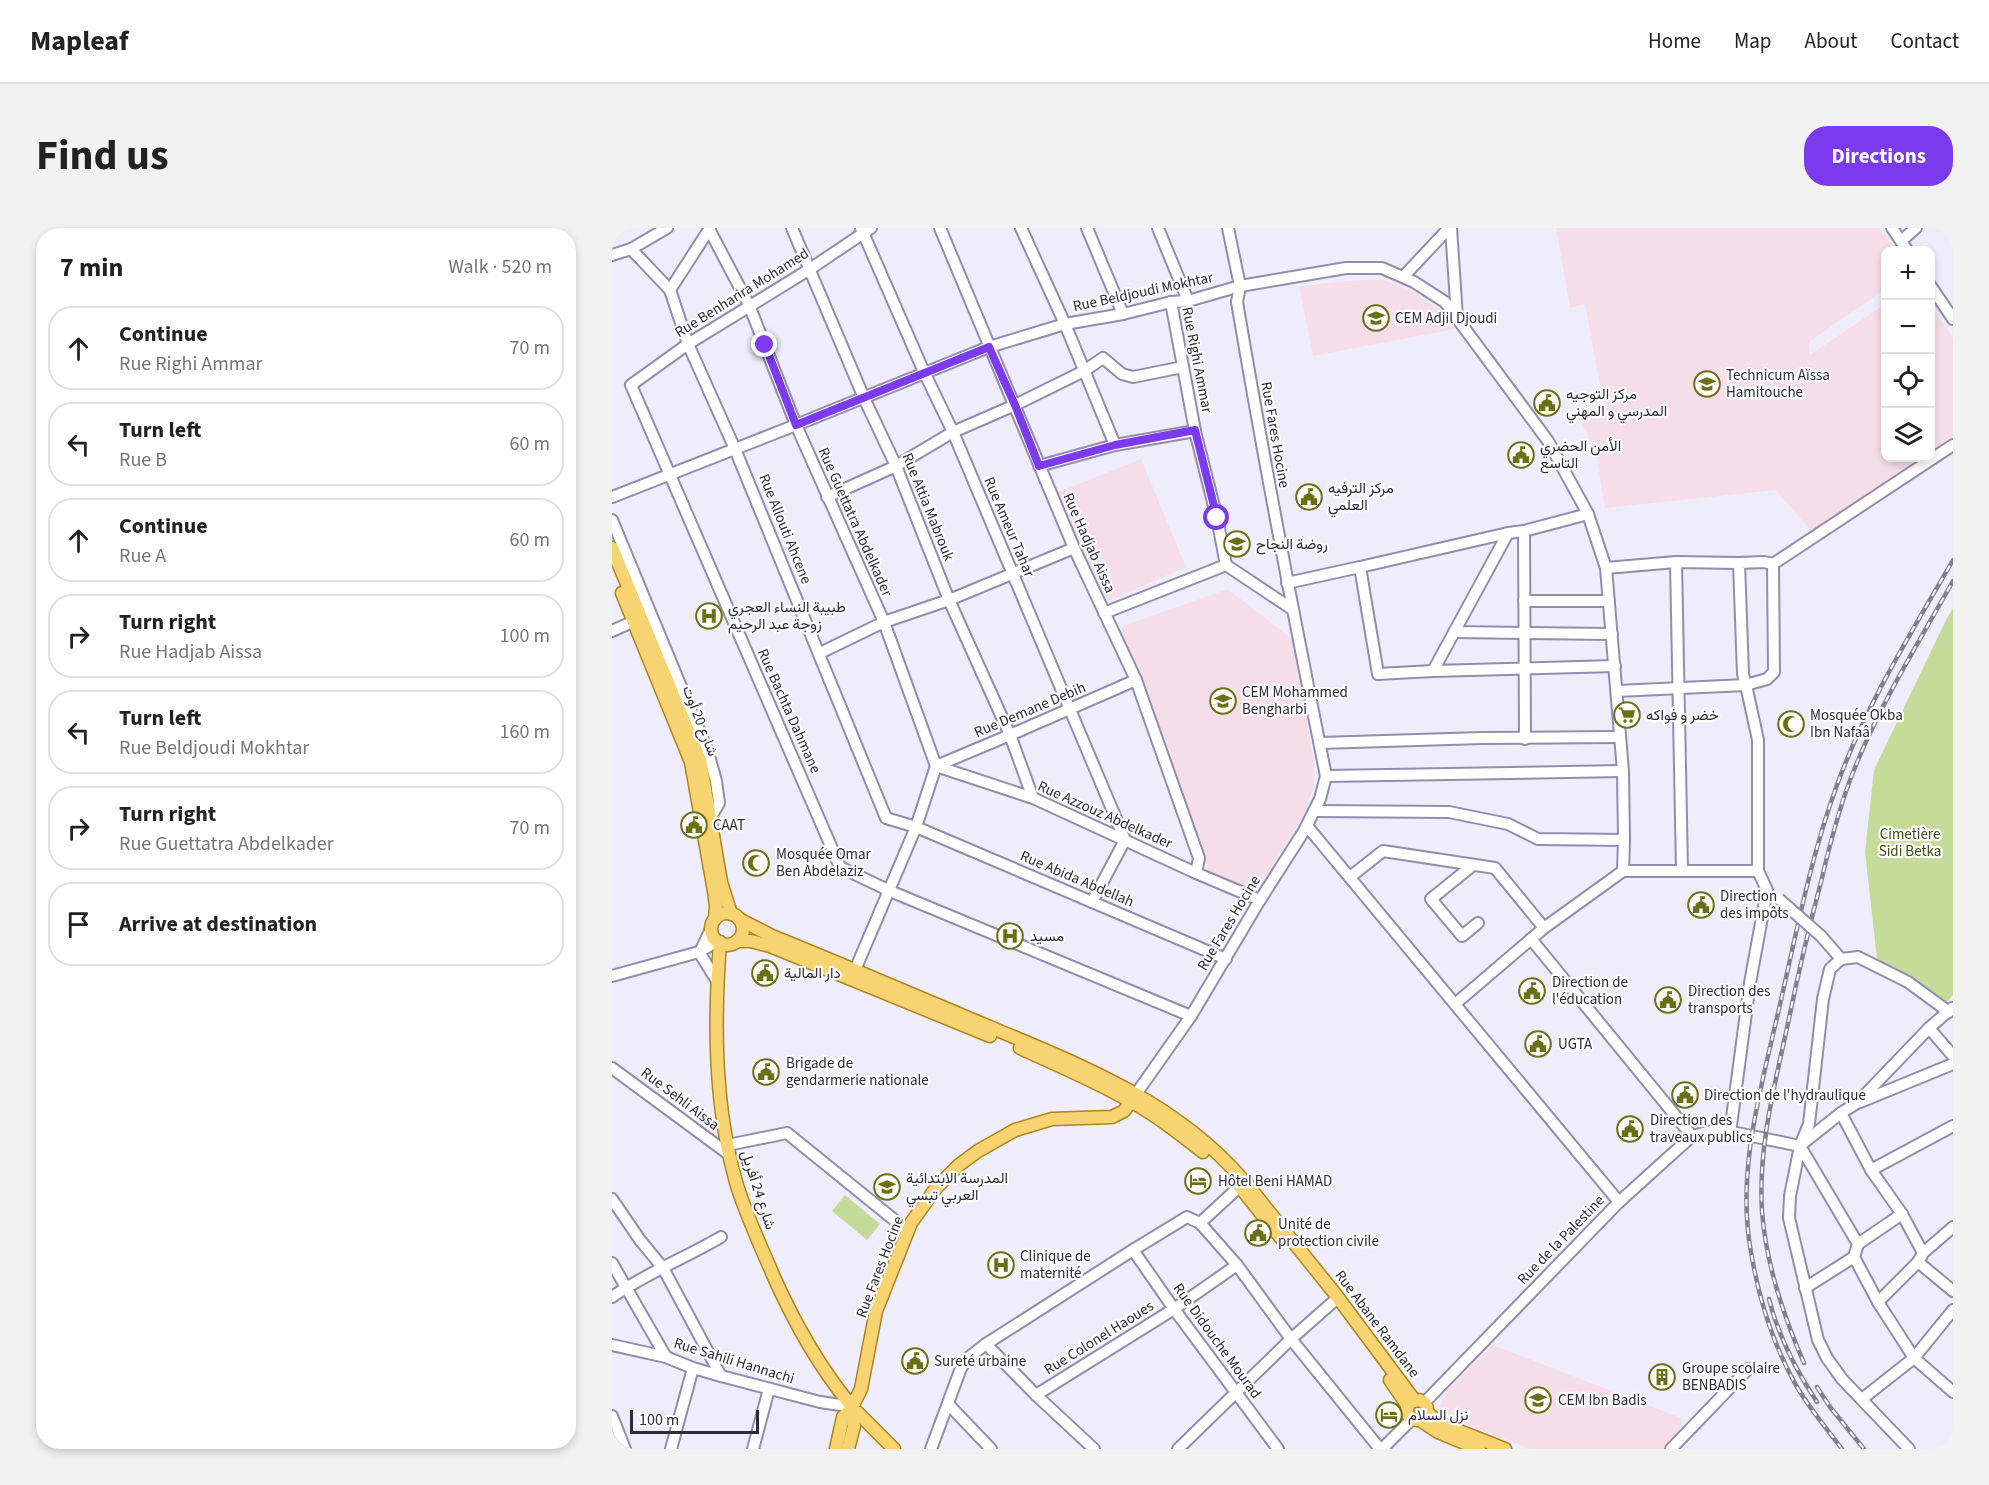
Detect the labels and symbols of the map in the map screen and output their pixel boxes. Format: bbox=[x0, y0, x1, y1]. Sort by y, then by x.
street label: Rue Benharira Mohamed bbox=[671, 243, 813, 343]
street label: Rue Beldjoudi Mokhtar bbox=[1071, 267, 1216, 317]
school or university icon: CEM Adjil Djoudi bbox=[1361, 303, 1391, 333]
street label: Rue Righi Ammar bbox=[1176, 305, 1218, 416]
place label: CEM Adjil Djoudi bbox=[1395, 308, 1497, 329]
route end bbox=[751, 331, 777, 357]
place label: Technicum Aïssa Hamitouche bbox=[1726, 365, 1830, 403]
school or university icon: Technicum Aïssa Hamitouche bbox=[1692, 369, 1722, 399]
street label: Rue Fares Hocine bbox=[1255, 380, 1295, 490]
place label: مركز التوجيه المدرسي و المهني bbox=[1566, 384, 1667, 424]
public building icon: مركز التوجيه المدرسي و المهني bbox=[1532, 388, 1562, 418]
place label: الأمن الحضري التاسع bbox=[1540, 436, 1621, 474]
public building icon: الأمن الحضري التاسع bbox=[1506, 440, 1536, 470]
street label: Rue Guettatra Abdelkader bbox=[813, 444, 898, 601]
street label: Rue Attia Mabrouk bbox=[897, 450, 959, 565]
street label: Rue Allouti Ahcene bbox=[753, 471, 817, 587]
street label: Rue Ameur Tahar bbox=[978, 474, 1040, 581]
place label: مركز الترفيه العلمي bbox=[1328, 478, 1394, 518]
public building icon: مركز الترفيه العلمي bbox=[1294, 482, 1324, 512]
street label: Rue Hadjab Aissa bbox=[1058, 490, 1120, 596]
route start bbox=[1203, 504, 1229, 530]
school or university icon: روضة النجاح bbox=[1222, 529, 1252, 559]
place label: روضة النجاح bbox=[1256, 534, 1328, 555]
place label: طبيبة النساء العجري زوجة عبد الرحيم bbox=[728, 597, 846, 635]
hospital icon: طبيبة النساء العجري زوجة عبد الرحيم bbox=[694, 601, 724, 631]
street label: Rue Bachta Dahmane bbox=[752, 645, 826, 777]
street label: Rue Demane Debih bbox=[971, 677, 1089, 743]
place label: CEM Mohammed Bengharbi bbox=[1242, 682, 1348, 720]
street label: شارع 20 أوت bbox=[677, 683, 723, 760]
school or university icon: CEM Mohammed Bengharbi bbox=[1208, 686, 1238, 716]
supermarket icon: خضر و فواكه bbox=[1612, 700, 1642, 730]
place label: خضر و فواكه bbox=[1646, 705, 1719, 726]
place label: Mosquée Okba Ibn Nafaâ bbox=[1810, 705, 1903, 743]
mosque icon: Mosquée Okba Ibn Nafaâ bbox=[1776, 709, 1806, 739]
street label: Rue Azzouz Abdelkader bbox=[1034, 776, 1176, 854]
public building icon: CAAT bbox=[679, 810, 709, 840]
place label: CAAT bbox=[713, 815, 745, 836]
park label: Cimetière Sidi Betka bbox=[1879, 824, 1941, 862]
place label: Mosquée Omar Ben Abdelaziz bbox=[776, 844, 872, 882]
street label: Rue Abida Abdellah bbox=[1017, 846, 1137, 912]
mosque icon: Mosquée Omar Ben Abdelaziz bbox=[741, 848, 771, 878]
street label: Rue Fares Hocine bbox=[1192, 872, 1266, 974]
place label: Direction des impôts bbox=[1720, 886, 1789, 924]
public building icon: Direction des impôts bbox=[1686, 890, 1716, 920]
hospital icon: مسيد bbox=[995, 921, 1025, 951]
place label: مسيد bbox=[1030, 926, 1064, 947]
public building icon: دار المالية bbox=[750, 958, 780, 988]
place label: دار المالية bbox=[784, 963, 841, 984]
place label: Direction de l'éducation bbox=[1552, 972, 1628, 1010]
public building icon: Direction de l'éducation bbox=[1517, 976, 1547, 1006]
place label: Direction des transports bbox=[1688, 981, 1770, 1019]
public building icon: Direction des transports bbox=[1653, 985, 1683, 1015]
public building icon: UGTA bbox=[1523, 1029, 1553, 1059]
place label: UGTA bbox=[1558, 1034, 1593, 1055]
place label: Brigade de gendarmerie nationale bbox=[786, 1053, 929, 1091]
public building icon: Brigade de gendarmerie nationale bbox=[751, 1057, 781, 1087]
street label: Rue Sehli Aissa bbox=[636, 1063, 724, 1135]
public building icon: Direction de l'hydraulique bbox=[1670, 1080, 1700, 1110]
place label: Direction de l'hydraulique bbox=[1704, 1085, 1866, 1106]
place label: Direction des traveaux publics bbox=[1650, 1110, 1753, 1148]
public building icon: Direction des traveaux publics bbox=[1615, 1114, 1645, 1144]
street label: شارع 24 أفريل bbox=[735, 1148, 781, 1233]
hotel icon: Hôtel Beni HAMAD bbox=[1183, 1166, 1213, 1196]
place label: المدرسة الابتدائية العربي تبسي bbox=[906, 1168, 1008, 1208]
place label: Hôtel Beni HAMAD bbox=[1218, 1171, 1332, 1192]
school or university icon: المدرسة الابتدائية العربي تبسي bbox=[872, 1172, 902, 1202]
street label: Rue de la Palestine bbox=[1513, 1190, 1609, 1290]
street label: Rue Fares Hocine bbox=[851, 1213, 909, 1321]
place label: Unité de protection civile bbox=[1278, 1214, 1379, 1252]
public building icon: Unité de protection civile bbox=[1243, 1218, 1273, 1248]
place label: Clinique de maternité bbox=[1020, 1246, 1091, 1284]
hospital icon: Clinique de maternité bbox=[986, 1250, 1016, 1280]
street label: Rue Abane Ramdane bbox=[1330, 1266, 1424, 1382]
street label: Rue Didouche Mourad bbox=[1168, 1279, 1266, 1403]
street label: Rue Colonel Haoues bbox=[1040, 1296, 1158, 1380]
street label: Rue Sahili Hannachi bbox=[671, 1333, 797, 1389]
public building icon: Sureté urbaine bbox=[900, 1346, 930, 1376]
place label: Sureté urbaine bbox=[934, 1351, 1026, 1372]
place label: Groupe scolaire BENBADIS bbox=[1682, 1358, 1780, 1396]
building icon: Groupe scolaire BENBADIS bbox=[1647, 1362, 1677, 1392]
school or university icon: CEM Ibn Badis bbox=[1523, 1385, 1553, 1415]
place label: CEM Ibn Badis bbox=[1558, 1390, 1647, 1411]
hotel icon: نزل السلام bbox=[1374, 1400, 1404, 1430]
place label: نزل السلام bbox=[1408, 1405, 1469, 1426]
scale bar bbox=[630, 1407, 759, 1434]

